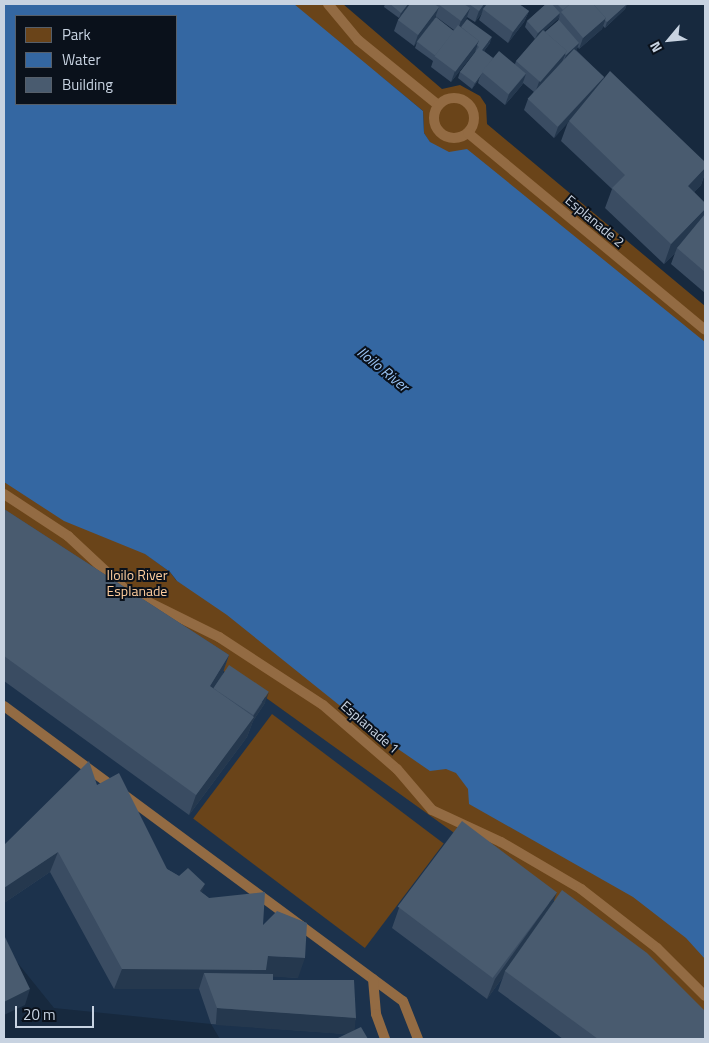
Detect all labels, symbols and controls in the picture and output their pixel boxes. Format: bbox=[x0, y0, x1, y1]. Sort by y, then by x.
legend bbox=[15, 15, 178, 105]
north arrow bbox=[644, 15, 694, 65]
text: Park bbox=[62, 23, 91, 46]
text: N bbox=[644, 38, 667, 56]
text: Water bbox=[62, 48, 101, 71]
text: Building bbox=[62, 73, 113, 96]
street label: Esplanade 2 bbox=[562, 191, 628, 251]
water label: Iloilo River bbox=[354, 343, 412, 395]
park label: Iloilo River Esplanade bbox=[106, 567, 168, 600]
street label: Esplanade 1 bbox=[337, 697, 403, 757]
scale bar bbox=[18, 996, 96, 1028]
text: 20 m bbox=[23, 1003, 56, 1026]

